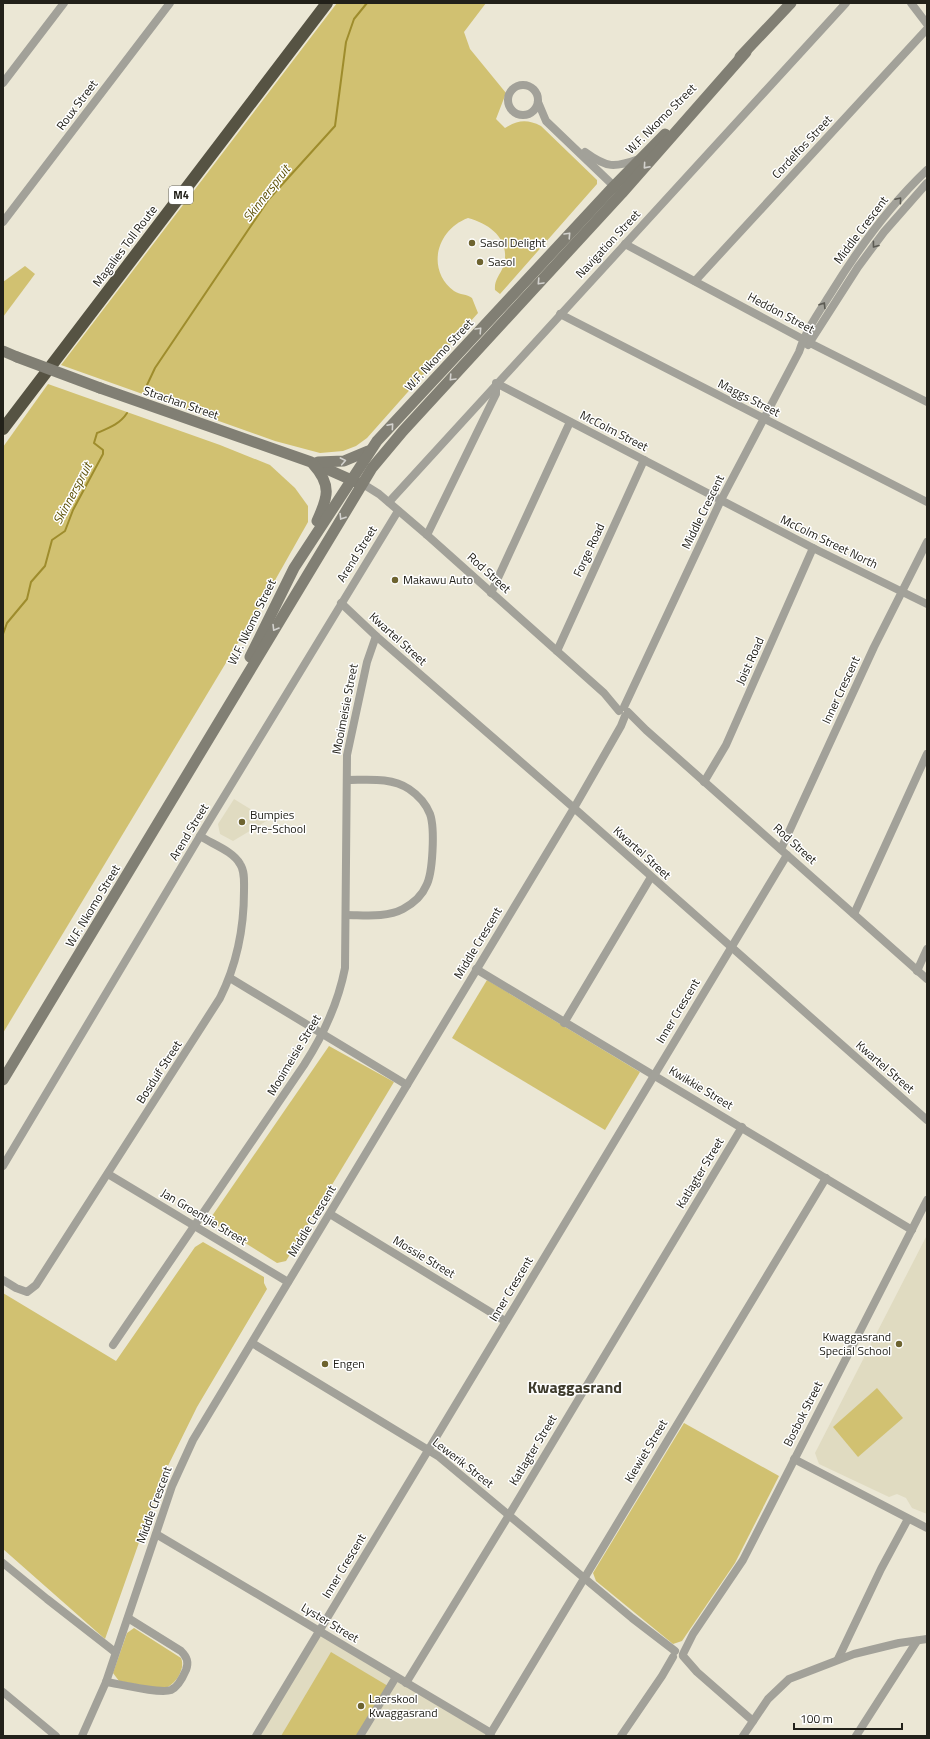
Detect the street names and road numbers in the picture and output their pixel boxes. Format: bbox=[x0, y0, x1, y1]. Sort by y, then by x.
street label: Roux Street bbox=[51, 75, 102, 134]
street label: W.F. Nkomo Street bbox=[621, 78, 701, 158]
street label: Cordelfos Street bbox=[767, 110, 837, 183]
road number: M4 bbox=[169, 186, 193, 204]
street label: Middle Crescent bbox=[829, 191, 893, 268]
street label: Magalies Toll Route bbox=[88, 201, 162, 291]
street label: Navigation Street bbox=[571, 204, 645, 282]
street label: Heddon Street bbox=[744, 287, 819, 338]
street label: W.F. Nkomo Street bbox=[400, 313, 478, 395]
street label: Maggs Street bbox=[715, 374, 784, 422]
street label: Strachan Street bbox=[141, 381, 222, 425]
street label: McColm Street bbox=[577, 405, 652, 456]
street label: Middle Crescent bbox=[676, 471, 729, 552]
street label: McColm Street North bbox=[777, 510, 881, 573]
street label: Forge Road bbox=[568, 520, 609, 580]
street label: Arend Street bbox=[332, 521, 382, 586]
street label: Rod Street bbox=[463, 548, 516, 598]
street label: W.F. Nkomo Street bbox=[223, 575, 281, 668]
street label: Kwartel Street bbox=[365, 607, 432, 670]
street label: Joist Road bbox=[731, 634, 769, 688]
street label: Inner Crescent bbox=[817, 652, 865, 727]
street label: Mooimeisie Street bbox=[326, 661, 363, 756]
street label: Arend Street bbox=[164, 799, 213, 864]
street label: Rod Street bbox=[769, 819, 822, 869]
street label: Kwartel Street bbox=[609, 821, 676, 884]
street label: W.F. Nkomo Street bbox=[60, 860, 125, 951]
street label: Middle Crescent bbox=[449, 903, 507, 982]
street label: Inner Crescent bbox=[651, 974, 705, 1047]
street label: Mooimeisie Street bbox=[262, 1010, 326, 1099]
street label: Bosduif Street bbox=[131, 1036, 187, 1107]
street label: Kwartel Street bbox=[852, 1036, 919, 1098]
street label: Kwikkie Street bbox=[665, 1061, 738, 1115]
street label: Katlagter Street bbox=[671, 1133, 729, 1212]
street label: Middle Crescent bbox=[283, 1181, 341, 1260]
street label: Jan Groentjie Street bbox=[157, 1183, 252, 1250]
street label: Mossie Street bbox=[389, 1230, 460, 1283]
street label: Inner Crescent bbox=[484, 1252, 538, 1325]
street label: Bosbok Street bbox=[778, 1377, 828, 1450]
street label: Katlagter Street bbox=[504, 1410, 562, 1489]
street label: Kiewiet Street bbox=[619, 1415, 672, 1486]
street label: Lewerik Street bbox=[429, 1433, 499, 1493]
street label: Middle Crescent bbox=[131, 1463, 177, 1546]
street label: Inner Crescent bbox=[317, 1529, 371, 1602]
street label: Lyster Street bbox=[298, 1598, 363, 1648]

